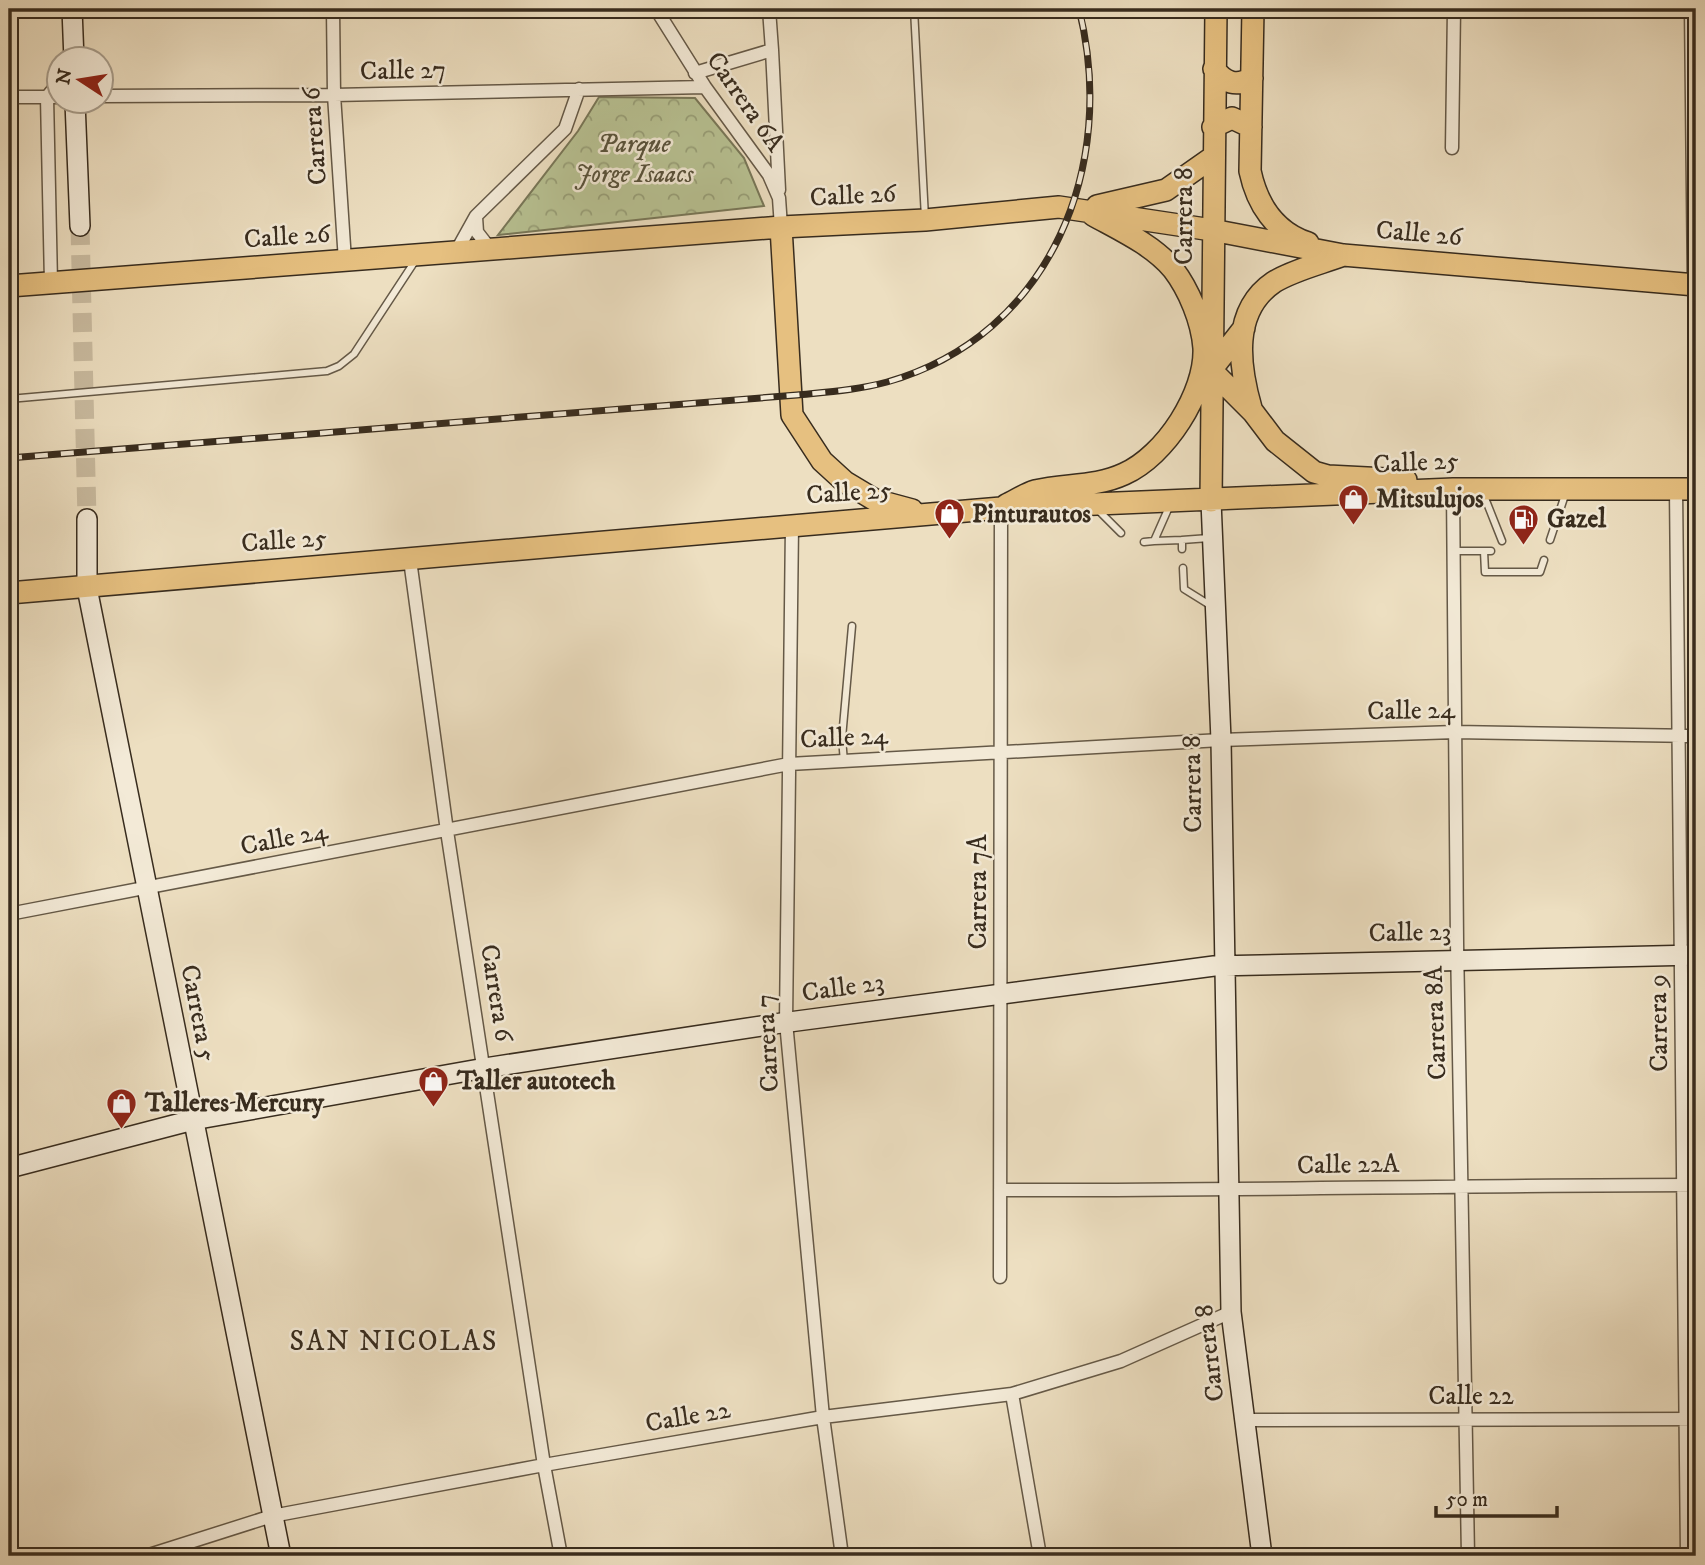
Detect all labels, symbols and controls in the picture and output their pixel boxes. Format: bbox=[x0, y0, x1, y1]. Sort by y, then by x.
street label: Carrera 6A bbox=[699, 45, 792, 159]
north arrow bbox=[46, 46, 116, 116]
street label: Calle 27 bbox=[360, 54, 446, 88]
text: N bbox=[52, 66, 78, 87]
street label: Carrera 6 bbox=[295, 84, 335, 186]
park label: Parque Jorge Isaacs bbox=[575, 128, 695, 191]
street label: Carrera 8 bbox=[1168, 167, 1201, 265]
street label: Calle 26 bbox=[809, 177, 899, 215]
street label: Calle 26 bbox=[1374, 214, 1465, 254]
street label: Calle 26 bbox=[243, 217, 333, 256]
street label: Calle 25 bbox=[1372, 444, 1460, 482]
street label: Calle 25 bbox=[805, 474, 893, 512]
shop icon: Mitsulujos bbox=[1336, 482, 1370, 526]
place label: Mitsulujos bbox=[1376, 483, 1484, 516]
shop icon: Pinturautos bbox=[932, 497, 966, 541]
place label: Pinturautos bbox=[972, 498, 1091, 531]
fuel station icon: Gazel bbox=[1507, 502, 1541, 546]
place label: Gazel bbox=[1547, 503, 1607, 536]
street label: Calle 25 bbox=[240, 522, 328, 560]
street label: Calle 24 bbox=[1367, 694, 1456, 728]
street label: Calle 24 bbox=[799, 719, 890, 757]
street label: Carrera 8 bbox=[1176, 735, 1210, 833]
street label: Calle 24 bbox=[238, 814, 331, 864]
street label: Carrera 7A bbox=[962, 834, 995, 950]
street label: Calle 23 bbox=[1368, 916, 1452, 950]
street label: Carrera 6 bbox=[472, 942, 520, 1046]
street label: Carrera 5 bbox=[172, 962, 224, 1064]
street label: Carrera 8A bbox=[1417, 965, 1454, 1081]
street label: Calle 23 bbox=[800, 966, 886, 1010]
street label: Carrera 9 bbox=[1642, 974, 1676, 1072]
street label: Carrera 7 bbox=[749, 993, 787, 1093]
shop icon: Taller autotech bbox=[417, 1064, 451, 1108]
place label: Taller autotech bbox=[456, 1065, 616, 1098]
shop icon: Talleres Mercury bbox=[105, 1086, 139, 1130]
place label: Talleres Mercury bbox=[144, 1087, 325, 1120]
street label: Calle 22A bbox=[1297, 1148, 1400, 1182]
street label: Carrera 8 bbox=[1188, 1302, 1232, 1404]
district label: SAN NICOLAS bbox=[289, 1324, 499, 1359]
street label: Calle 22 bbox=[1428, 1380, 1514, 1413]
street label: Calle 22 bbox=[643, 1393, 733, 1441]
scale bar bbox=[1436, 1474, 1556, 1518]
text: 50 m bbox=[1446, 1487, 1488, 1513]

